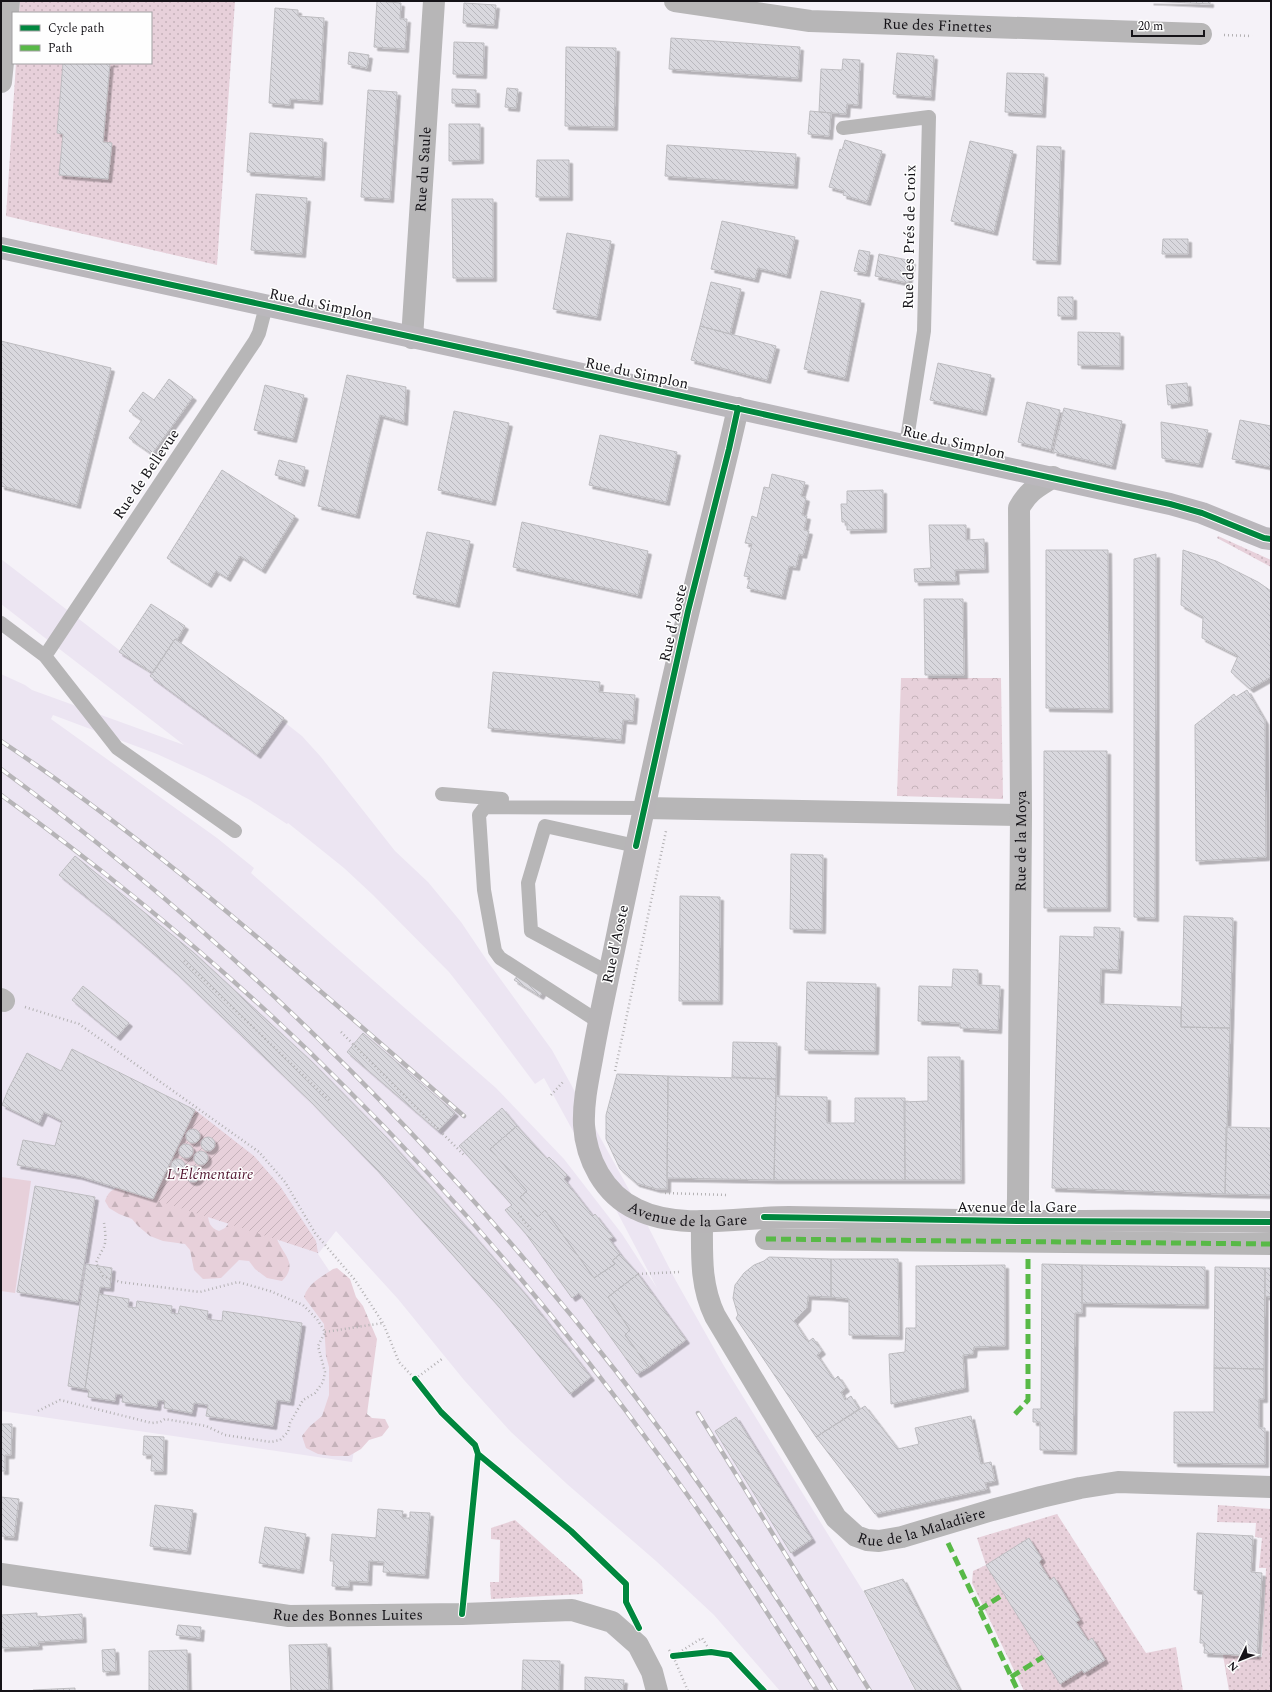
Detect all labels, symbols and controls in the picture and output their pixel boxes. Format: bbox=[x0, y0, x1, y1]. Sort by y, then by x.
legend bbox=[12, 12, 152, 64]
street label: Rue des Finettes bbox=[882, 12, 993, 39]
scale bar bbox=[1132, 12, 1204, 38]
text: 20 m bbox=[1138, 17, 1163, 36]
text: Cycle path bbox=[48, 19, 105, 38]
text: Path bbox=[48, 39, 73, 58]
street label: Rue du Saule bbox=[409, 126, 438, 213]
street label: Rue des Prés de Croix bbox=[897, 164, 922, 309]
street label: Rue du Simplon bbox=[267, 282, 375, 327]
street label: Rue du Simplon bbox=[583, 351, 691, 396]
street label: Rue du Simplon bbox=[900, 419, 1008, 466]
street label: Rue de Bellevue bbox=[108, 424, 185, 524]
street label: Rue d'Aoste bbox=[653, 582, 694, 664]
street label: Rue de la Moya bbox=[1009, 790, 1033, 892]
street label: Rue d'Aoste bbox=[596, 903, 635, 985]
park label: L'Élémentaire bbox=[167, 1163, 254, 1186]
street label: Avenue de la Gare bbox=[624, 1196, 748, 1233]
street label: Avenue de la Gare bbox=[957, 1196, 1077, 1219]
street label: Rue de la Maladière bbox=[854, 1502, 988, 1553]
street label: Rue des Bonnes Luites bbox=[271, 1603, 423, 1628]
north arrow bbox=[1220, 1640, 1260, 1680]
text: N bbox=[1224, 1657, 1242, 1676]

